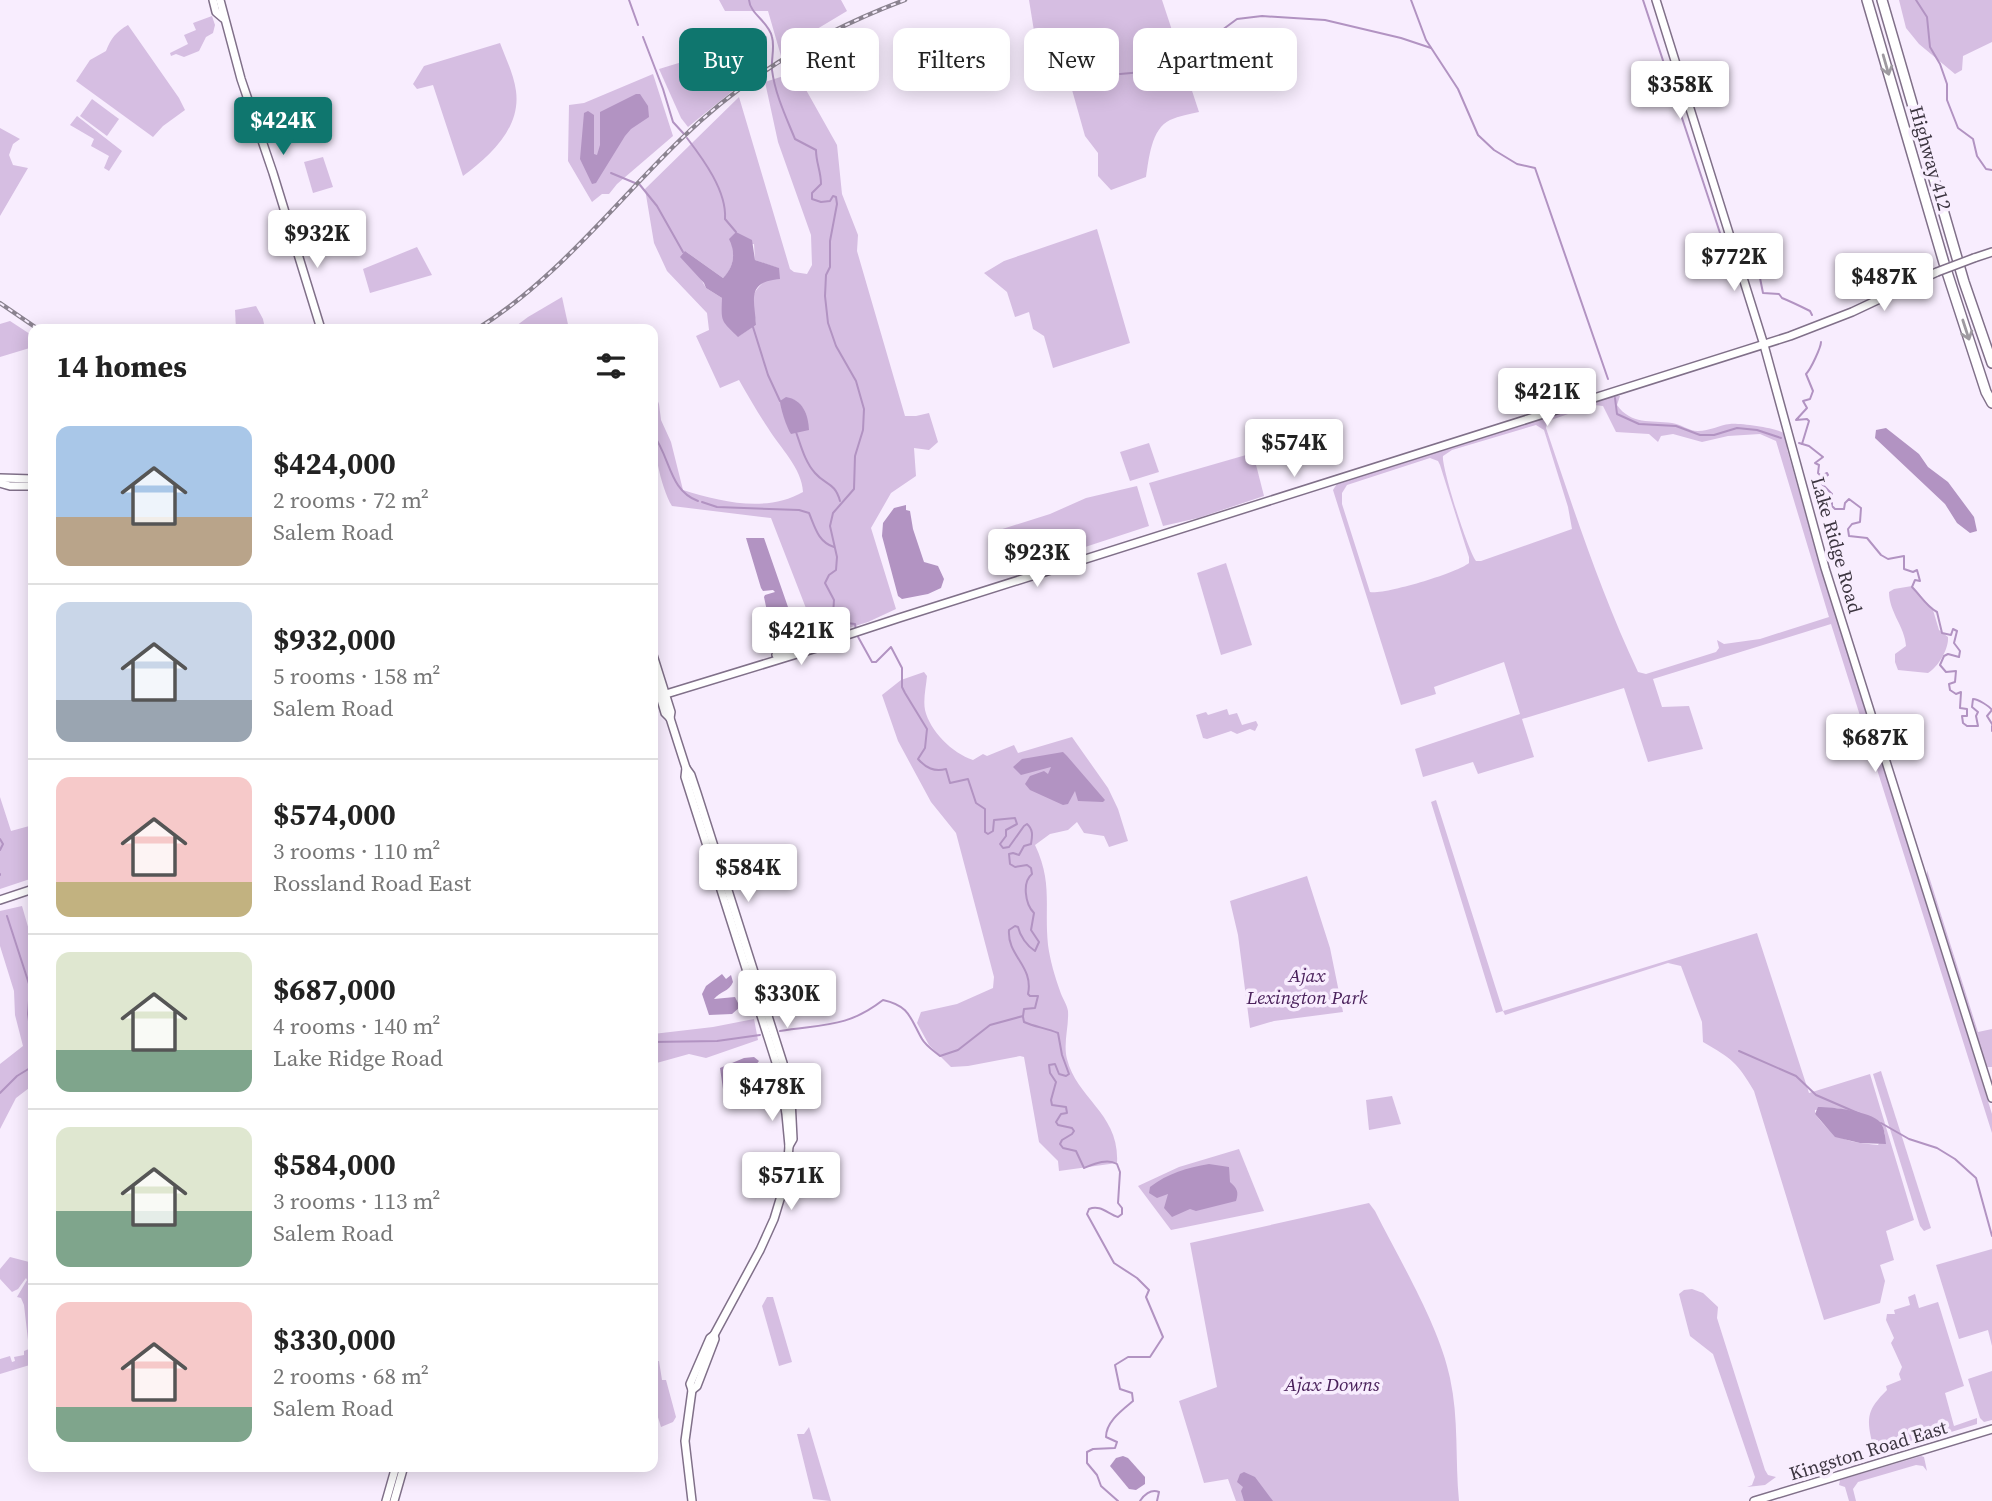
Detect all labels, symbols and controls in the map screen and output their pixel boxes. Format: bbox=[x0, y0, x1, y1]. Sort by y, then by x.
chip: Buy bbox=[679, 28, 767, 91]
chip: Rent bbox=[781, 28, 879, 91]
chip: Filters bbox=[893, 28, 1010, 91]
chip: New bbox=[1024, 28, 1119, 91]
chip: Apartment bbox=[1133, 28, 1297, 91]
one-way arrow bbox=[1880, 54, 1893, 76]
pin: $358K bbox=[1631, 61, 1729, 121]
text: $358K bbox=[1647, 68, 1713, 100]
pin: $424K bbox=[234, 97, 332, 157]
street label: Highway 412 bbox=[1904, 103, 1958, 213]
text: $424K bbox=[250, 104, 316, 136]
pin: $932K bbox=[268, 210, 366, 270]
text: $932K bbox=[284, 217, 350, 249]
pin: $772K bbox=[1685, 233, 1783, 293]
text: $772K bbox=[1701, 240, 1767, 272]
pin: $487K bbox=[1835, 254, 1933, 313]
text: $487K bbox=[1851, 260, 1917, 292]
one-way arrow bbox=[1961, 319, 1973, 341]
text: 14 homes bbox=[56, 346, 187, 387]
icon: filters bbox=[592, 347, 630, 385]
pin: $421K bbox=[1498, 368, 1596, 428]
text: $421K bbox=[1514, 375, 1580, 407]
pin: $574K bbox=[1245, 420, 1343, 479]
text: $574K bbox=[1261, 426, 1327, 458]
text: $424,000 bbox=[273, 443, 396, 484]
icon: home bbox=[112, 454, 196, 538]
street label: Lake Ridge Road bbox=[1805, 474, 1869, 616]
text: 2 rooms · 72 m² bbox=[273, 484, 429, 516]
text: Salem Road bbox=[273, 516, 393, 548]
pin: $923K bbox=[988, 530, 1086, 589]
text: $923K bbox=[1004, 536, 1070, 568]
pin: $421K bbox=[752, 608, 850, 667]
text: $421K bbox=[768, 614, 834, 646]
text: $932,000 bbox=[273, 619, 396, 660]
icon: home bbox=[112, 630, 196, 714]
text: 5 rooms · 158 m² bbox=[273, 660, 440, 692]
text: Salem Road bbox=[273, 692, 393, 724]
pin: $687K bbox=[1826, 714, 1924, 774]
text: $687K bbox=[1842, 721, 1908, 753]
text: $574,000 bbox=[273, 794, 396, 835]
icon: home bbox=[112, 805, 196, 889]
text: 3 rooms · 110 m² bbox=[273, 835, 440, 867]
pin: $584K bbox=[699, 844, 797, 904]
text: $584K bbox=[715, 851, 781, 883]
text: Rossland Road East bbox=[273, 867, 471, 899]
park label: Ajax Lexington Park bbox=[1245, 962, 1368, 1010]
text: $687,000 bbox=[273, 969, 396, 1010]
pin: $330K bbox=[738, 970, 836, 1030]
text: $330K bbox=[754, 977, 820, 1009]
icon: home bbox=[112, 980, 196, 1064]
text: 4 rooms · 140 m² bbox=[273, 1010, 440, 1042]
text: Lake Ridge Road bbox=[273, 1042, 443, 1074]
pin: $478K bbox=[723, 1064, 821, 1123]
text: $478K bbox=[739, 1070, 805, 1102]
text: $584,000 bbox=[273, 1144, 396, 1185]
pin: $571K bbox=[742, 1152, 840, 1212]
icon: home bbox=[112, 1155, 196, 1239]
text: $571K bbox=[758, 1159, 824, 1191]
text: 3 rooms · 113 m² bbox=[273, 1185, 440, 1217]
text: Salem Road bbox=[273, 1217, 393, 1249]
text: $330,000 bbox=[273, 1319, 396, 1360]
icon: home bbox=[112, 1330, 196, 1414]
text: 2 rooms · 68 m² bbox=[273, 1360, 429, 1392]
park label: Ajax Downs bbox=[1283, 1371, 1380, 1397]
text: Salem Road bbox=[273, 1392, 393, 1424]
street label: Kingston Road East bbox=[1786, 1413, 1951, 1486]

